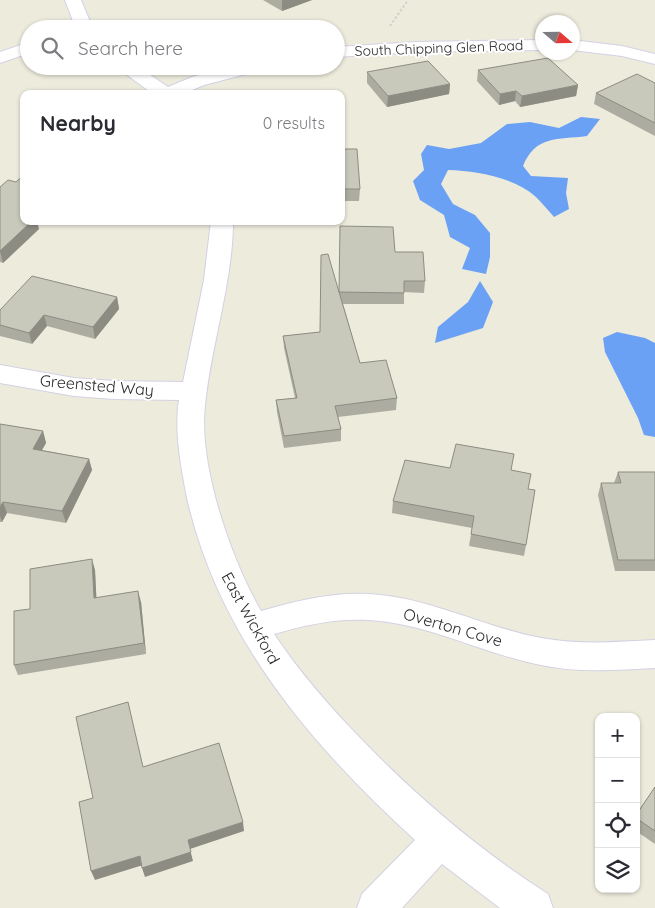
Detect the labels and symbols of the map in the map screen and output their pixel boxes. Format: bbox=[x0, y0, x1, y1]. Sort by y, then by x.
north arrow bbox=[535, 15, 580, 60]
street label: South Chipping Glen Road bbox=[354, 36, 524, 60]
street label: Greensted Way bbox=[39, 370, 155, 400]
street label: East Wickford bbox=[217, 568, 285, 668]
street label: Overton Cove bbox=[401, 603, 505, 651]

